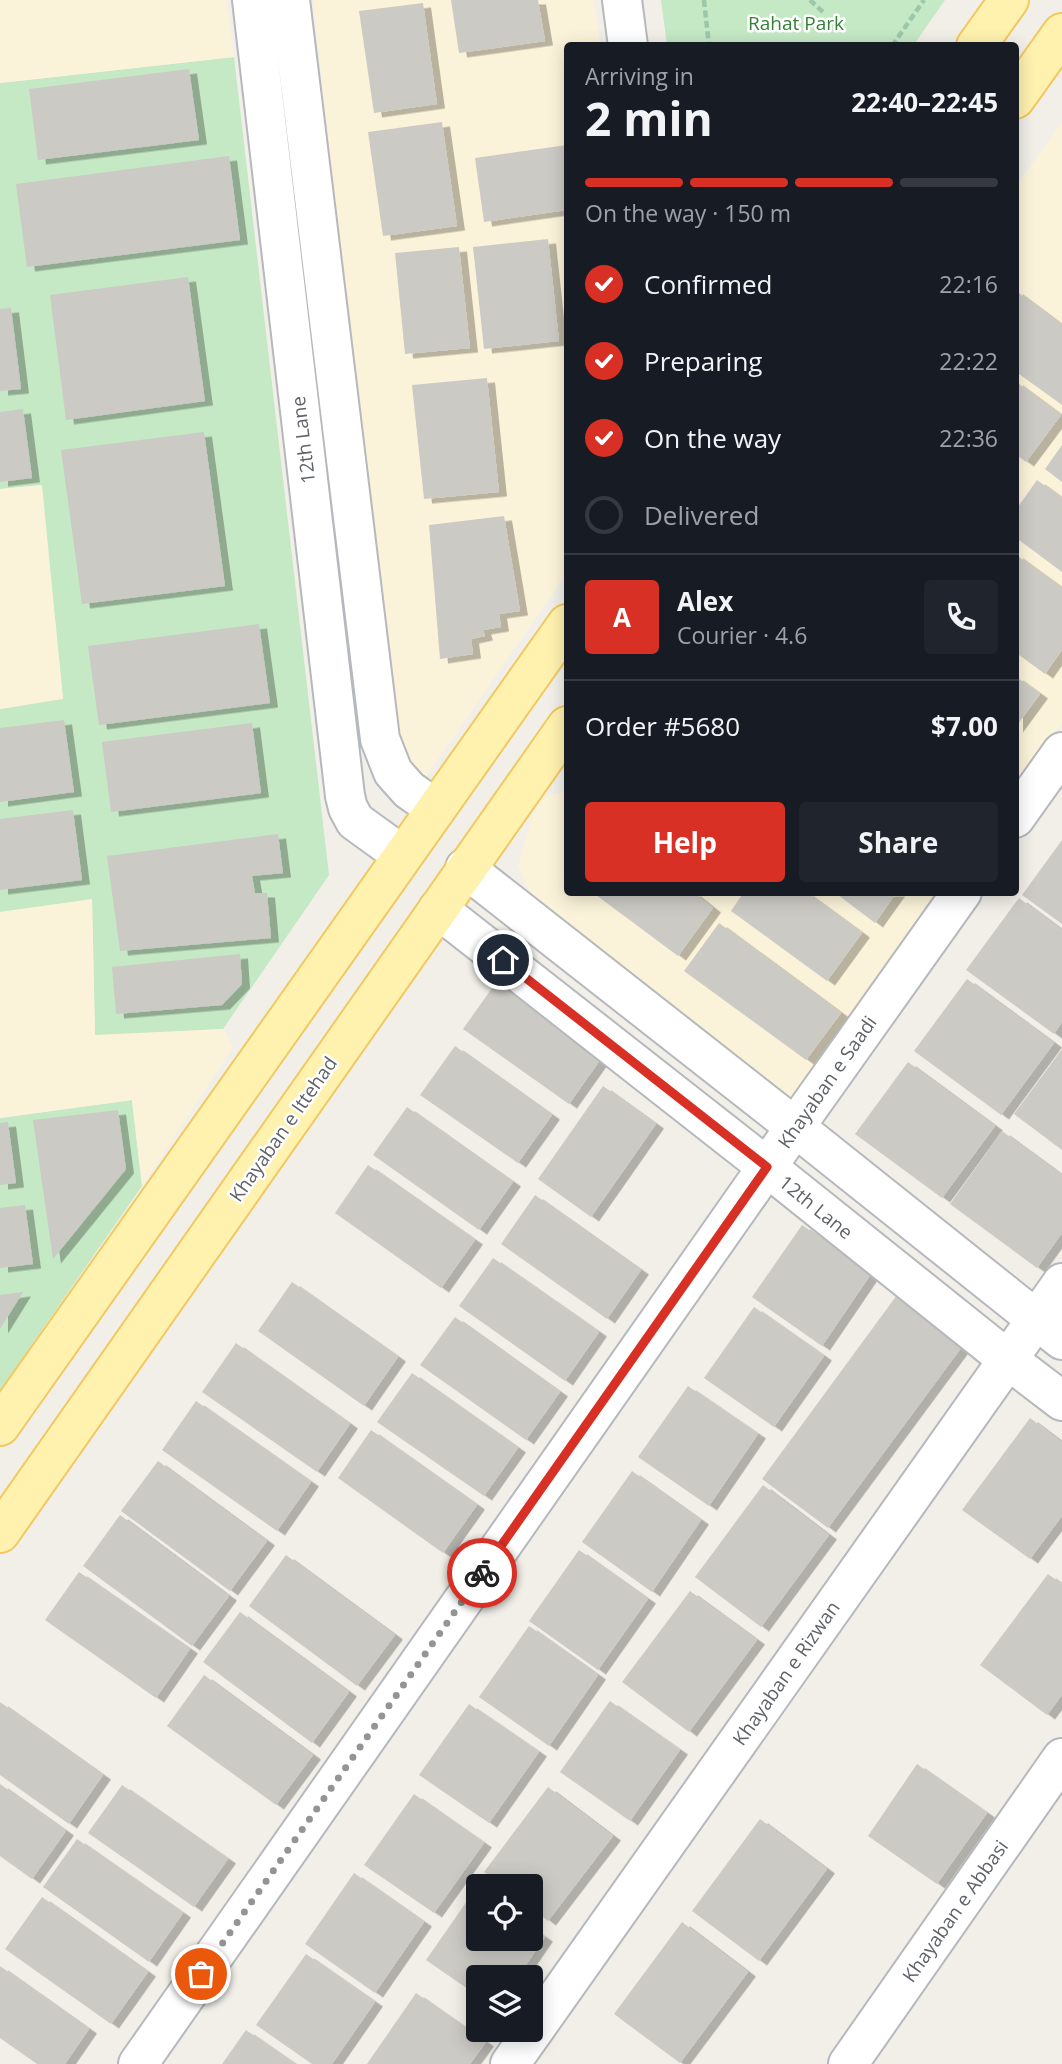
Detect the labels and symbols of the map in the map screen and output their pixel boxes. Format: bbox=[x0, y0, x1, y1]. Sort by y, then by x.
park label: Rahat Park bbox=[748, 10, 844, 36]
street label: 12th Lane bbox=[285, 395, 321, 485]
pin bbox=[473, 930, 533, 990]
street label: Khayaban e Saadi bbox=[772, 1011, 882, 1153]
street label: Khayaban e Ittehad bbox=[223, 1051, 343, 1207]
street label: 12th Lane bbox=[774, 1169, 858, 1245]
courier bbox=[447, 1538, 517, 1608]
street label: Khayaban e Rizwan bbox=[726, 1596, 846, 1750]
street label: Khayaban e Abbasi bbox=[896, 1835, 1014, 1987]
pin bbox=[171, 1944, 231, 2004]

